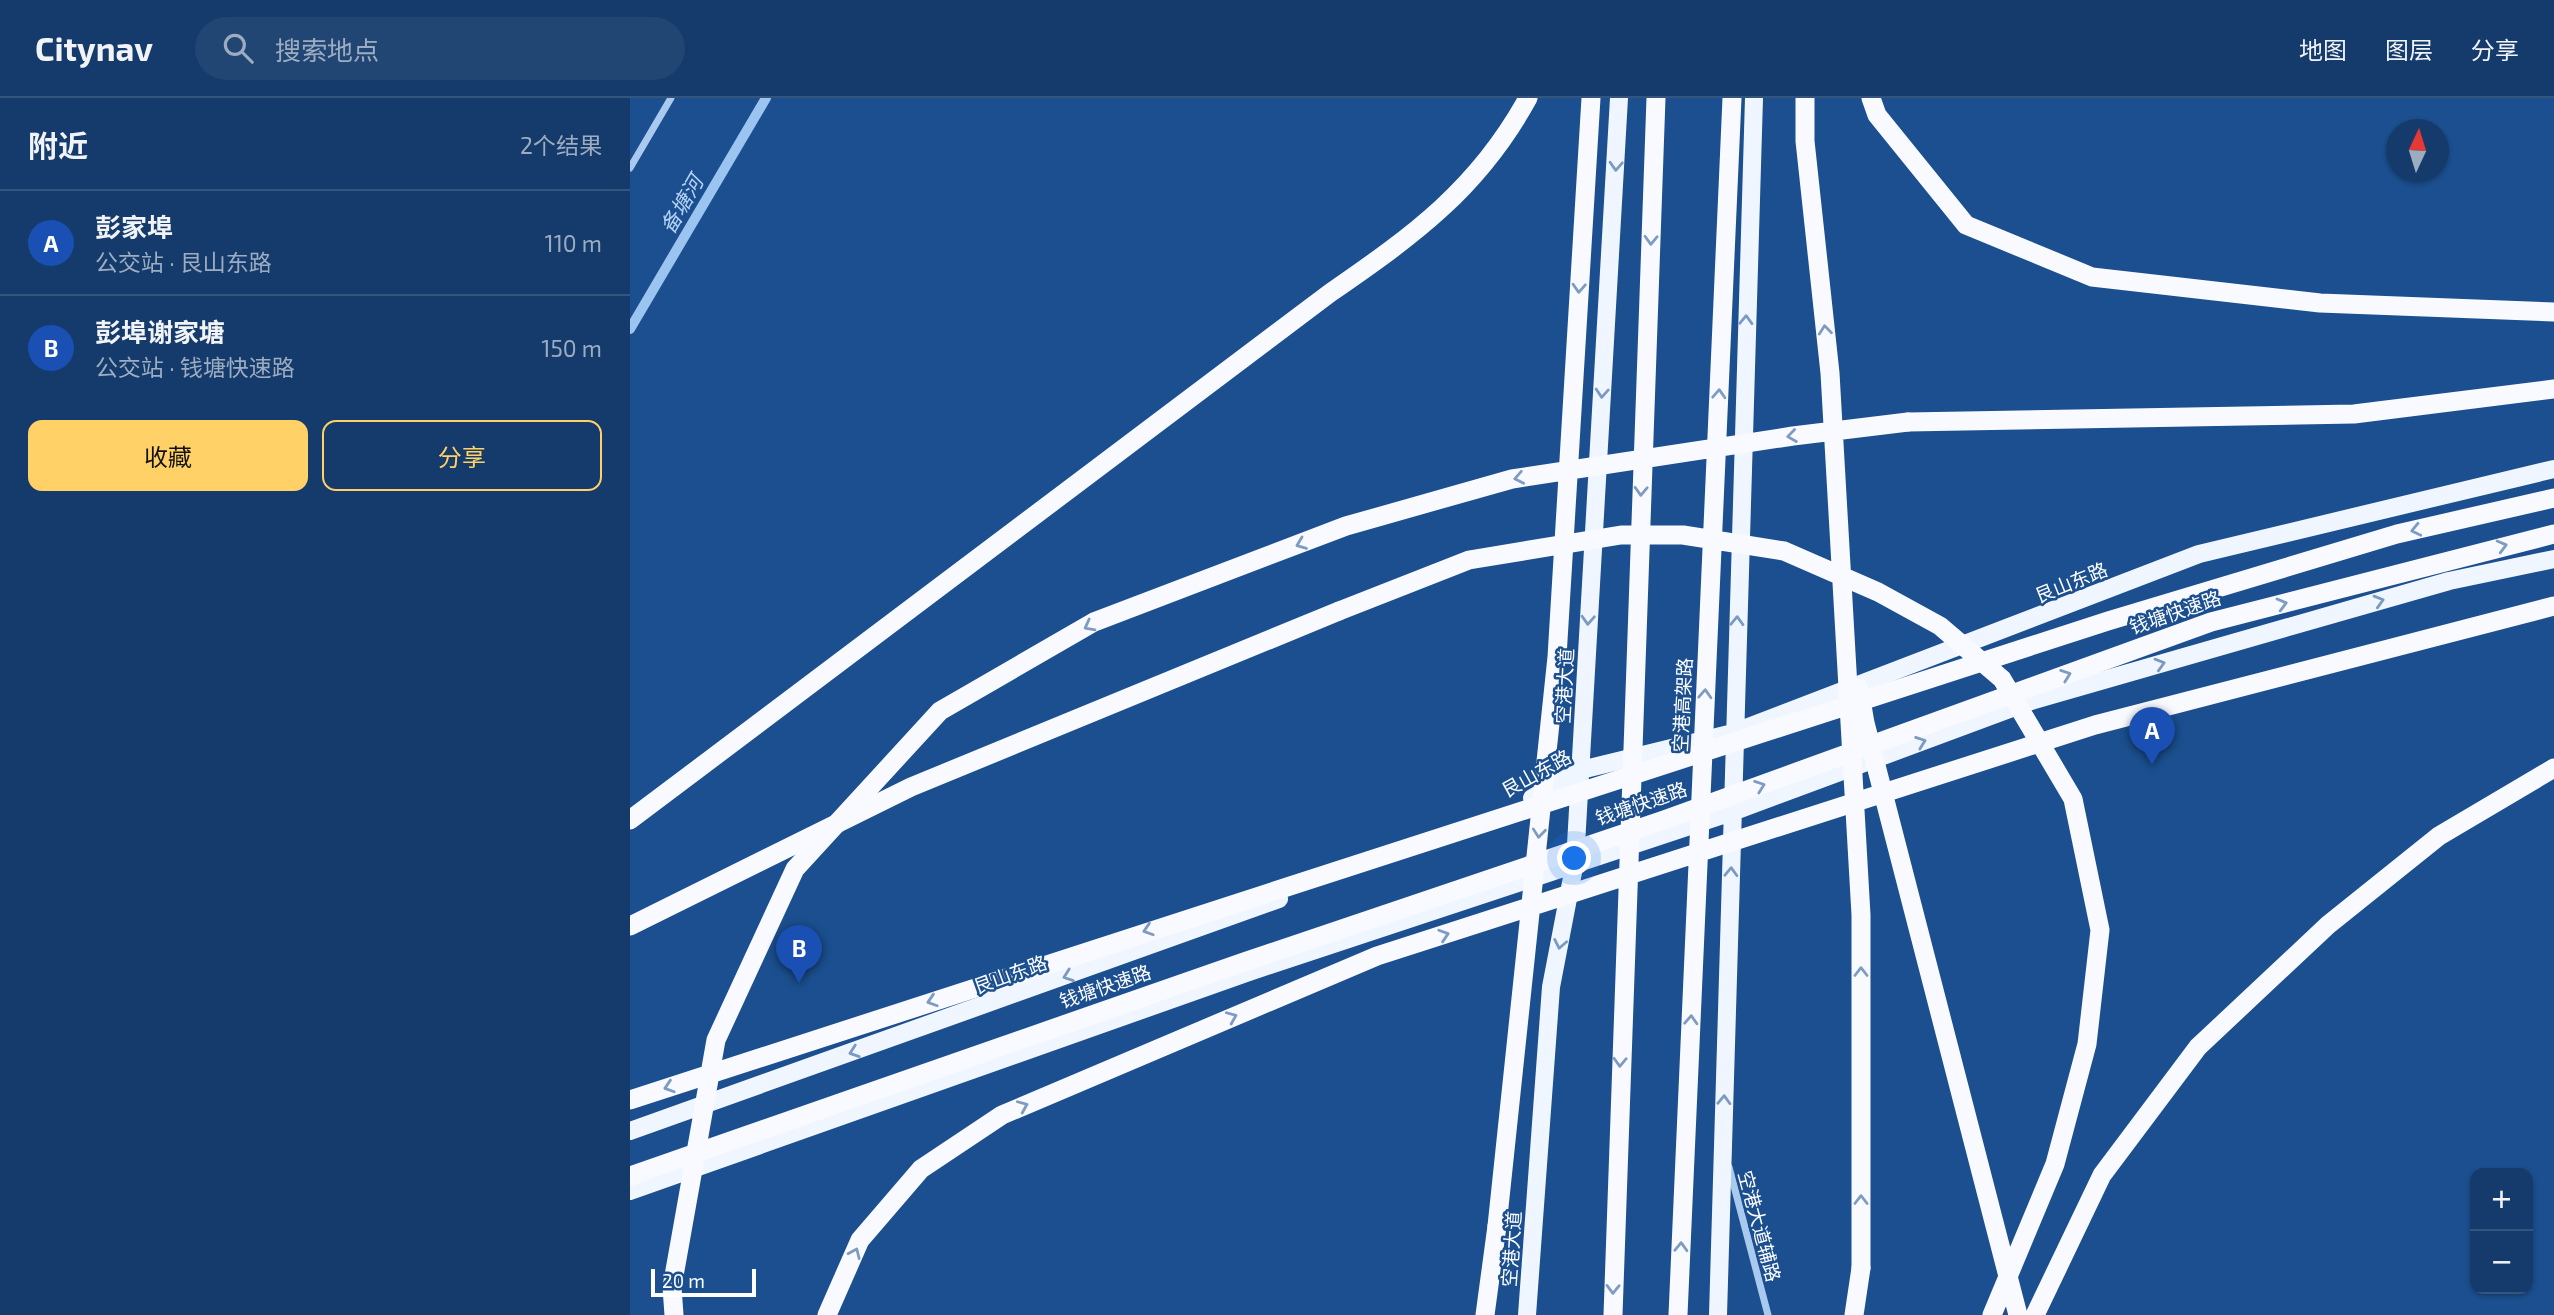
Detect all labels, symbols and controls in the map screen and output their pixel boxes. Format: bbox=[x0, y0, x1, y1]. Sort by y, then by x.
search box bbox=[195, 17, 685, 80]
text: Citynav bbox=[35, 28, 153, 68]
icon: search bbox=[219, 29, 257, 67]
text: 搜索地点 bbox=[275, 34, 379, 65]
text: 地图 bbox=[2299, 35, 2347, 64]
text: 图层 bbox=[2385, 35, 2433, 64]
text: 分享 bbox=[2471, 35, 2519, 64]
north arrow bbox=[2386, 119, 2449, 182]
text: 附近 bbox=[28, 127, 88, 163]
text: 2个结果 bbox=[520, 131, 602, 159]
one-way arrow bbox=[1608, 161, 1623, 172]
water label: 备塘河 bbox=[654, 167, 710, 238]
text: 彭家埠 bbox=[95, 211, 173, 242]
text: A bbox=[43, 229, 59, 257]
text: 110 m bbox=[545, 229, 602, 257]
one-way arrow bbox=[1644, 234, 1659, 245]
text: 公交站 · 艮山东路 bbox=[95, 248, 272, 276]
one-way arrow bbox=[1572, 283, 1587, 294]
one-way arrow bbox=[1739, 314, 1754, 325]
text: 彭埠谢家塘 bbox=[95, 316, 225, 347]
one-way arrow bbox=[1818, 324, 1833, 335]
text: B bbox=[44, 334, 58, 362]
text: 150 m bbox=[541, 334, 602, 362]
text: 公交站 · 钱塘快速路 bbox=[95, 353, 295, 381]
one-way arrow bbox=[1595, 388, 1610, 399]
one-way arrow bbox=[1711, 388, 1726, 399]
button: 收藏 bbox=[28, 420, 308, 491]
button: 分享 bbox=[322, 420, 602, 491]
one-way arrow bbox=[1786, 428, 1798, 443]
one-way arrow bbox=[1513, 470, 1525, 485]
one-way arrow bbox=[1634, 486, 1649, 497]
one-way arrow bbox=[2410, 521, 2422, 536]
one-way arrow bbox=[1295, 535, 1307, 549]
one-way arrow bbox=[2496, 540, 2508, 555]
street label: 艮山东路 bbox=[2031, 557, 2111, 607]
street label: 钱塘快速路 bbox=[2126, 586, 2224, 638]
one-way arrow bbox=[2373, 595, 2385, 609]
one-way arrow bbox=[2275, 598, 2287, 612]
one-way arrow bbox=[1581, 615, 1596, 626]
one-way arrow bbox=[1730, 615, 1745, 626]
one-way arrow bbox=[1084, 617, 1096, 631]
street label: 空港大道 bbox=[1551, 647, 1577, 725]
street label: 空港高架路 bbox=[1668, 657, 1696, 753]
one-way arrow bbox=[2154, 658, 2166, 672]
one-way arrow bbox=[2059, 669, 2071, 683]
one-way arrow bbox=[1698, 689, 1713, 700]
pin: A bbox=[2129, 707, 2175, 765]
one-way arrow bbox=[1914, 736, 1926, 750]
street label: 艮山东路 bbox=[1497, 745, 1575, 801]
street label: 钱塘快速路 bbox=[1592, 777, 1690, 829]
one-way arrow bbox=[1753, 780, 1765, 794]
one-way arrow bbox=[1532, 828, 1547, 839]
your location bbox=[1557, 841, 1591, 875]
one-way arrow bbox=[1723, 867, 1738, 878]
one-way arrow bbox=[1142, 922, 1154, 936]
pin: B bbox=[776, 925, 822, 983]
one-way arrow bbox=[1438, 928, 1450, 943]
one-way arrow bbox=[1553, 938, 1568, 950]
street label: 艮山东路 bbox=[970, 950, 1050, 998]
street label: 钱塘快速路 bbox=[1056, 960, 1154, 1012]
one-way arrow bbox=[1853, 967, 1869, 977]
one-way arrow bbox=[1062, 968, 1074, 982]
one-way arrow bbox=[926, 993, 938, 1007]
one-way arrow bbox=[1225, 1011, 1238, 1025]
one-way arrow bbox=[1683, 1014, 1698, 1025]
one-way arrow bbox=[848, 1044, 860, 1058]
one-way arrow bbox=[1612, 1056, 1627, 1067]
one-way arrow bbox=[663, 1079, 676, 1093]
one-way arrow bbox=[1716, 1094, 1732, 1105]
one-way arrow bbox=[1016, 1100, 1028, 1114]
street label: 空港大道辅路 bbox=[1734, 1168, 1786, 1284]
map controls bbox=[2470, 1168, 2533, 1294]
button: + bbox=[2470, 1168, 2533, 1231]
one-way arrow bbox=[1853, 1194, 1869, 1205]
street label: 空港大道 bbox=[1497, 1210, 1525, 1288]
button: − bbox=[2470, 1231, 2533, 1294]
one-way arrow bbox=[1674, 1241, 1689, 1252]
one-way arrow bbox=[847, 1247, 861, 1260]
scale bar bbox=[651, 1266, 756, 1298]
text: 20 m bbox=[662, 1269, 705, 1292]
one-way arrow bbox=[1605, 1284, 1621, 1295]

